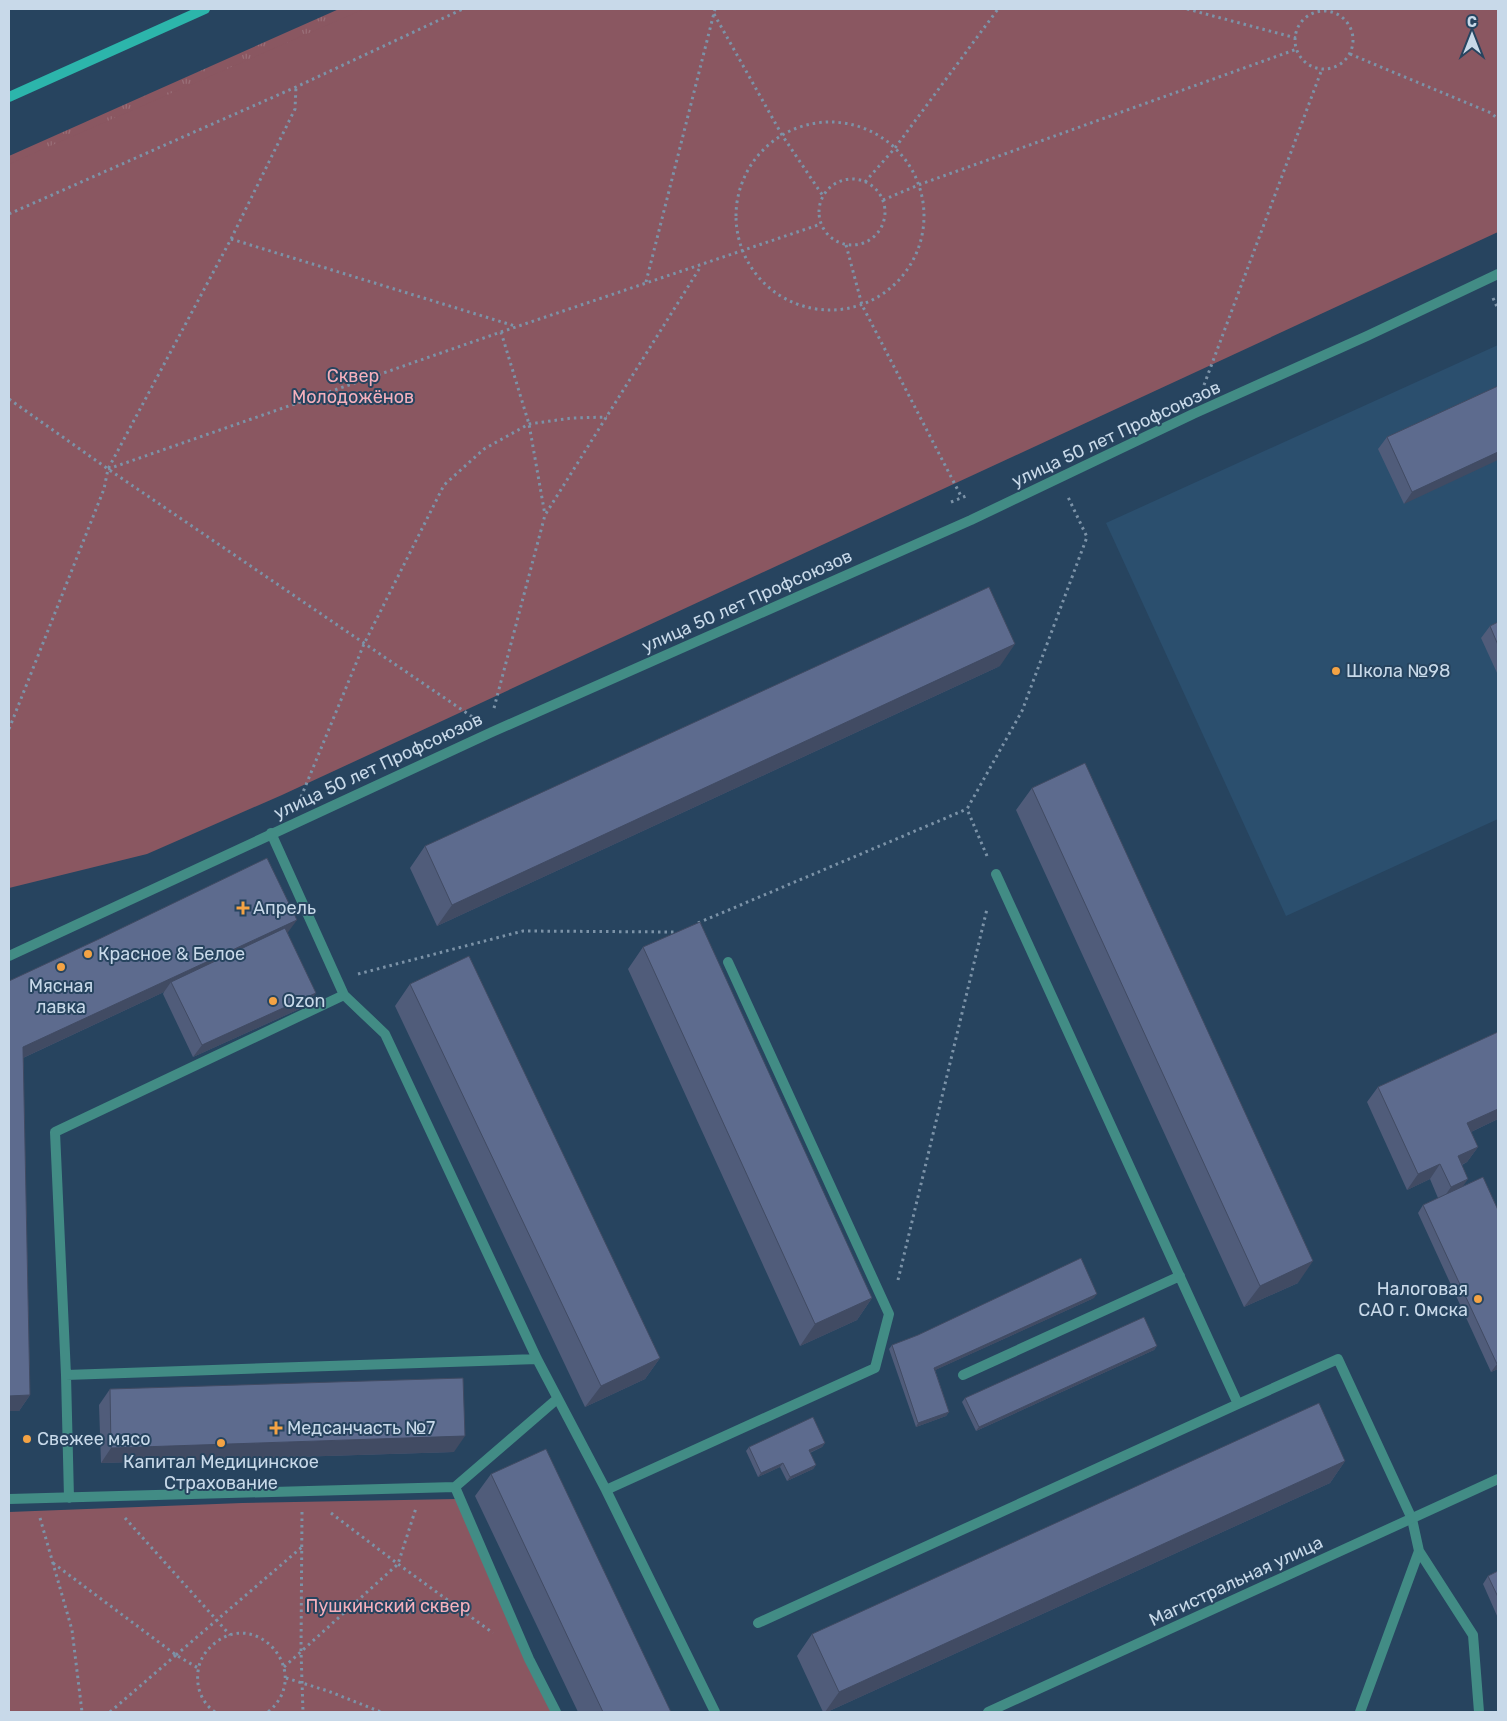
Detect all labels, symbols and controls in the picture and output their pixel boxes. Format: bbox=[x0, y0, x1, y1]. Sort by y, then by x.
north arrow bbox=[1447, 10, 1497, 60]
text: С bbox=[1467, 14, 1477, 31]
park label: Сквер Молодожёнов bbox=[292, 365, 414, 408]
street label: улица 50 лет Профсоюзов bbox=[1008, 376, 1224, 492]
street label: улица 50 лет Профсоюзов bbox=[638, 545, 856, 657]
place label: Школа №98 bbox=[1346, 660, 1450, 682]
marker: Школа №98 bbox=[1330, 665, 1342, 677]
street label: улица 50 лет Профсоюзов bbox=[270, 708, 486, 824]
place label: Апрель bbox=[253, 897, 316, 919]
marker: Апрель bbox=[237, 902, 249, 914]
place label: Красное & Белое bbox=[98, 943, 245, 965]
marker: Красное & Белое bbox=[82, 948, 94, 960]
marker: Мясная лавка bbox=[55, 961, 67, 973]
place label: Мясная лавка bbox=[29, 975, 93, 1018]
place label: Ozon bbox=[283, 990, 325, 1012]
marker: Ozon bbox=[267, 995, 279, 1007]
place label: Налоговая САО г. Омска bbox=[1358, 1278, 1468, 1321]
marker: Налоговая САО г. Омска bbox=[1472, 1293, 1484, 1305]
place label: Медсанчасть №7 bbox=[287, 1417, 435, 1439]
marker: Медсанчасть №7 bbox=[269, 1421, 283, 1435]
place label: Свежее мясо bbox=[37, 1428, 150, 1450]
marker: Свежее мясо bbox=[21, 1433, 33, 1445]
marker: Капитал Медицинское Страхование bbox=[215, 1437, 227, 1449]
place label: Капитал Медицинское Страхование bbox=[123, 1451, 319, 1494]
street label: Магистральная улица bbox=[1146, 1531, 1326, 1631]
park label: Пушкинский сквер bbox=[306, 1595, 470, 1617]

